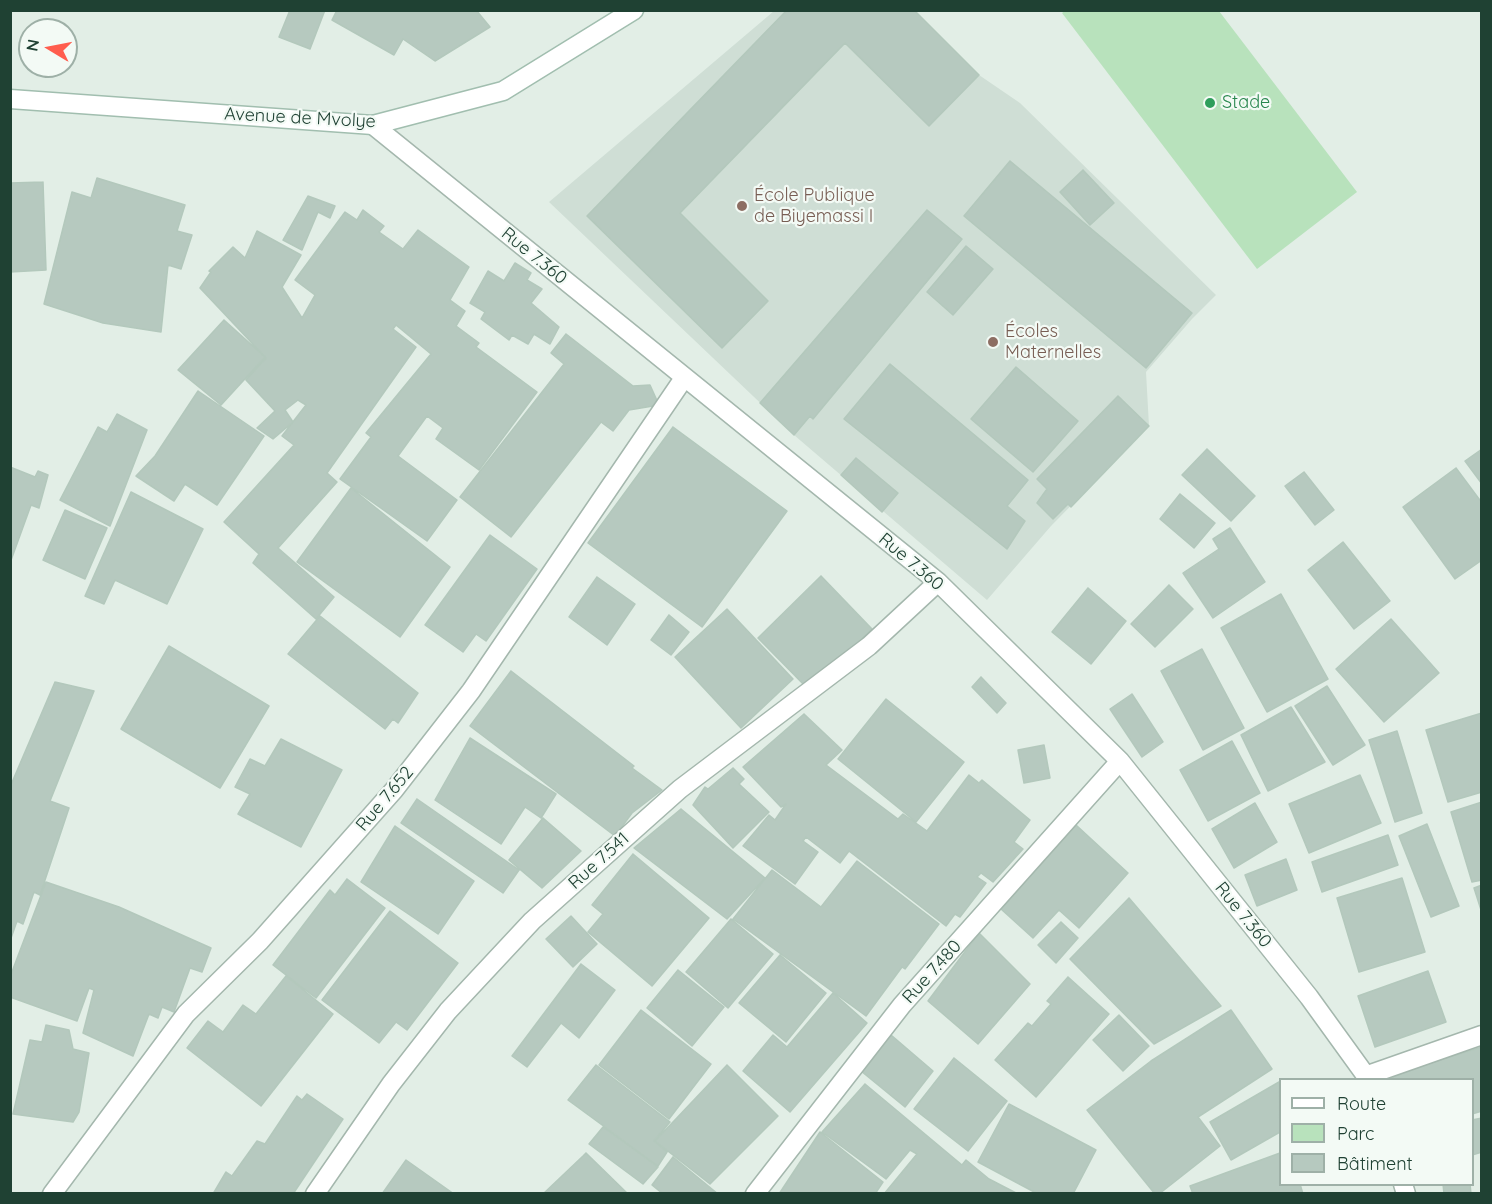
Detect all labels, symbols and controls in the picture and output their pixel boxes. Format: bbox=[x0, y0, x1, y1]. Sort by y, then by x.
north arrow bbox=[18, 18, 78, 78]
text: N bbox=[21, 38, 43, 53]
place label: Stade bbox=[1222, 92, 1270, 114]
marker: Stade bbox=[1203, 96, 1217, 110]
street label: Avenue de Mvolye bbox=[224, 103, 376, 133]
place label: École Publique de Biyemassi I bbox=[754, 185, 875, 228]
marker: École Publique de Biyemassi I bbox=[735, 199, 749, 213]
street label: Rue 7.360 bbox=[497, 223, 571, 289]
place label: Écoles Maternelles bbox=[1005, 321, 1101, 364]
marker: Écoles Maternelles bbox=[986, 335, 1000, 349]
street label: Rue 7.360 bbox=[874, 529, 948, 595]
street label: Rue 7.652 bbox=[352, 762, 418, 836]
street label: Rue 7.541 bbox=[564, 828, 634, 894]
street label: Rue 7.360 bbox=[1210, 878, 1276, 952]
street label: Rue 7.480 bbox=[898, 936, 966, 1008]
legend bbox=[1279, 1078, 1474, 1186]
text: Route bbox=[1337, 1092, 1386, 1115]
text: Parc bbox=[1337, 1122, 1374, 1145]
text: Bâtiment bbox=[1337, 1152, 1413, 1175]

